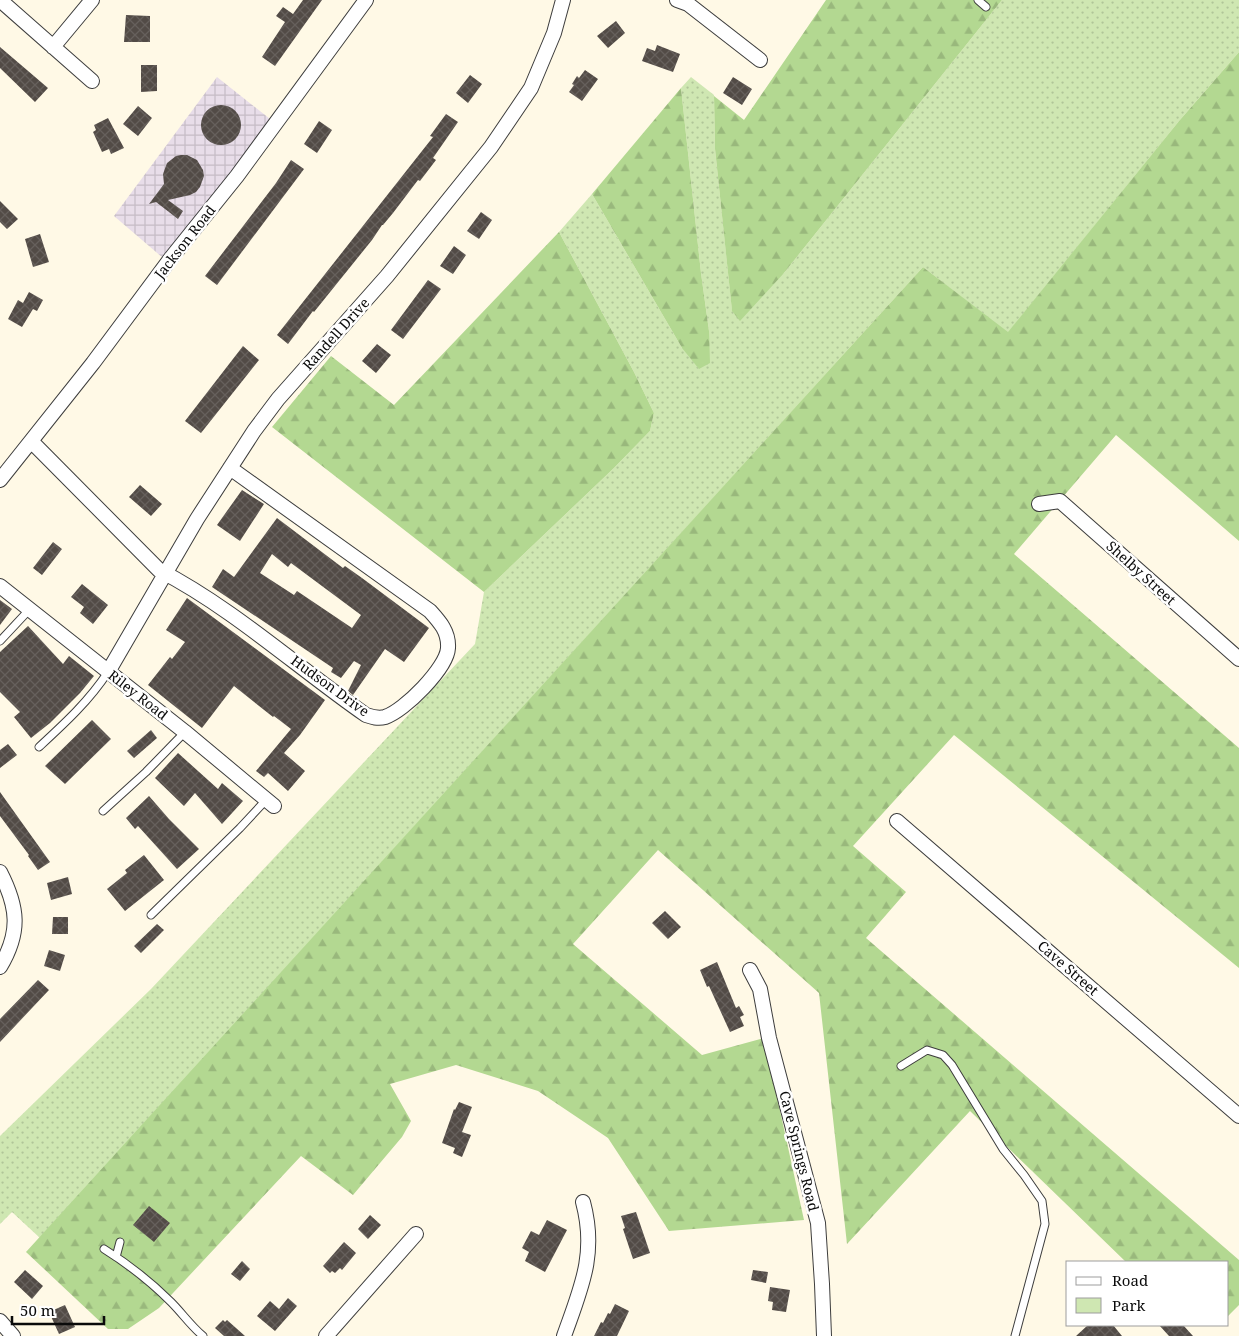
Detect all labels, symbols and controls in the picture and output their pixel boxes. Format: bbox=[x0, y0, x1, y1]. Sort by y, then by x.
street label: Jackson Road bbox=[149, 201, 220, 283]
street label: Randell Drive bbox=[298, 293, 373, 374]
street label: Shelby Street bbox=[1103, 536, 1180, 609]
street label: Hudson Drive bbox=[287, 651, 373, 720]
street label: Riley Road bbox=[105, 665, 172, 724]
street label: Cave Street bbox=[1034, 936, 1103, 999]
street label: Cave Springs Road bbox=[775, 1089, 824, 1213]
legend bbox=[1066, 1261, 1229, 1326]
text: Road bbox=[1112, 1270, 1148, 1290]
scale bar bbox=[12, 1294, 105, 1326]
text: Park bbox=[1112, 1295, 1146, 1315]
text: 50 m bbox=[20, 1300, 55, 1320]

